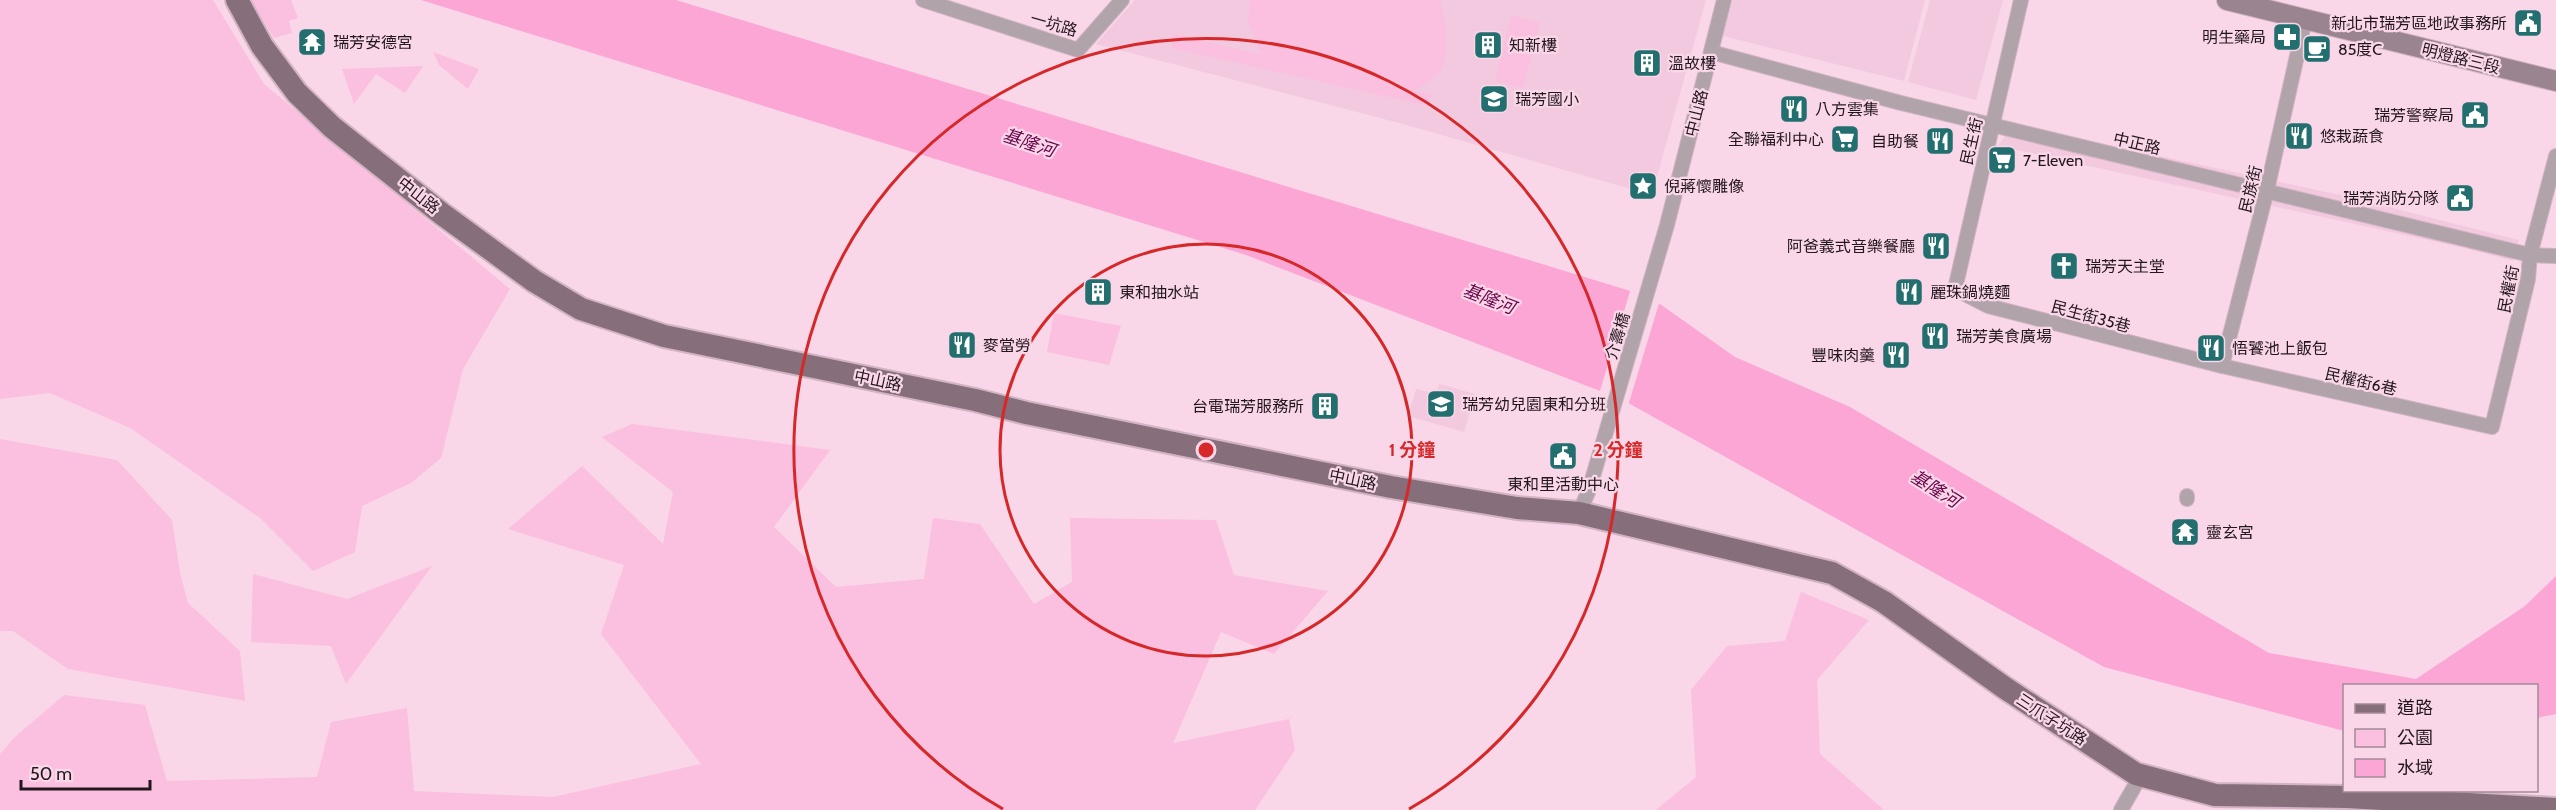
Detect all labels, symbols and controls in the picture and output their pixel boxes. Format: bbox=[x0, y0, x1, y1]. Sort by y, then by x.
public building icon: 新北市瑞芳區地政事務所 bbox=[2512, 7, 2544, 39]
street label: 一坑路 bbox=[1028, 9, 1080, 40]
place label: 新北市瑞芳區地政事務所 bbox=[2331, 14, 2507, 33]
pharmacy icon: 明生藥局 bbox=[2271, 21, 2303, 53]
temple icon: 瑞芳安德宮 bbox=[296, 26, 328, 58]
place label: 明生藥局 bbox=[2202, 28, 2266, 47]
building icon: 知新樓 bbox=[1472, 29, 1504, 61]
place label: 瑞芳安德宮 bbox=[333, 33, 413, 52]
cafe icon: 85度C bbox=[2301, 33, 2333, 65]
place label: 知新樓 bbox=[1509, 36, 1557, 55]
place label: 85度C bbox=[2338, 40, 2382, 59]
street label: 明燈路三段 bbox=[2420, 40, 2502, 77]
building icon: 溫故樓 bbox=[1631, 47, 1663, 79]
place label: 溫故樓 bbox=[1668, 54, 1716, 73]
school or university icon: 瑞芳國小 bbox=[1478, 83, 1510, 115]
street label: 中山路 bbox=[1681, 88, 1712, 139]
place label: 瑞芳國小 bbox=[1515, 90, 1579, 109]
restaurant icon: 八方雲集 bbox=[1778, 93, 1810, 125]
public building icon: 瑞芳警察局 bbox=[2459, 99, 2491, 131]
place label: 八方雲集 bbox=[1815, 100, 1879, 119]
place label: 瑞芳警察局 bbox=[2374, 106, 2454, 125]
street label: 民生街 bbox=[1957, 116, 1986, 167]
restaurant icon: 悠栽蔬食 bbox=[2283, 120, 2315, 152]
supermarket icon: 全聯福利中心 bbox=[1829, 123, 1861, 155]
water label: 基隆河 bbox=[1000, 124, 1061, 163]
restaurant icon: 自助餐 bbox=[1924, 125, 1956, 157]
place label: 悠栽蔬食 bbox=[2320, 127, 2384, 146]
street label: 中正路 bbox=[2111, 129, 2162, 158]
place label: 全聯福利中心 bbox=[1728, 130, 1824, 149]
place label: 自助餐 bbox=[1871, 132, 1919, 151]
supermarket icon: 7-Eleven bbox=[1986, 144, 2018, 176]
place label: 7-Eleven bbox=[2023, 151, 2083, 170]
street label: 民族街 bbox=[2235, 164, 2266, 215]
place icon: 倪蔣懷雕像 bbox=[1627, 170, 1659, 202]
street label: 中山路 bbox=[394, 173, 443, 218]
place label: 倪蔣懷雕像 bbox=[1664, 177, 1744, 196]
public building icon: 瑞芳消防分隊 bbox=[2444, 182, 2476, 214]
place label: 瑞芳消防分隊 bbox=[2343, 189, 2439, 208]
restaurant icon: 阿爸義式音樂餐廳 bbox=[1920, 230, 1952, 262]
place label: 阿爸義式音樂餐廳 bbox=[1787, 237, 1915, 256]
church icon: 瑞芳天主堂 bbox=[2048, 250, 2080, 282]
place label: 瑞芳天主堂 bbox=[2085, 257, 2165, 276]
street label: 民權街 bbox=[2495, 264, 2522, 314]
building icon: 東和抽水站 bbox=[1082, 276, 1114, 308]
restaurant icon: 麗珠鍋燒麵 bbox=[1893, 276, 1925, 308]
water label: 基隆河 bbox=[1460, 279, 1521, 320]
place label: 東和抽水站 bbox=[1119, 283, 1199, 302]
place label: 麗珠鍋燒麵 bbox=[1930, 283, 2010, 302]
street label: 民生街35巷 bbox=[2049, 297, 2133, 336]
street label: 介壽橋 bbox=[1601, 310, 1634, 362]
restaurant icon: 瑞芳美食廣場 bbox=[1919, 320, 1951, 352]
place label: 瑞芳美食廣場 bbox=[1956, 327, 2052, 346]
restaurant icon: 麥當勞 bbox=[946, 329, 978, 361]
restaurant icon: 悟饕池上飯包 bbox=[2195, 332, 2227, 364]
place label: 麥當勞 bbox=[983, 336, 1031, 355]
restaurant icon: 豐味肉羹 bbox=[1880, 339, 1912, 371]
place label: 悟饕池上飯包 bbox=[2232, 339, 2328, 358]
place label: 豐味肉羹 bbox=[1811, 346, 1875, 365]
street label: 民權街6巷 bbox=[2323, 364, 2399, 399]
street label: 中山路 bbox=[852, 366, 903, 395]
school or university icon: 瑞芳幼兒園東和分班 bbox=[1425, 388, 1457, 420]
building icon: 台電瑞芳服務所 bbox=[1309, 390, 1341, 422]
place label: 瑞芳幼兒園東和分班 bbox=[1462, 395, 1606, 414]
place label: 台電瑞芳服務所 bbox=[1192, 397, 1304, 416]
text: 1 分鐘 bbox=[1389, 439, 1435, 461]
text: 2 分鐘 bbox=[1593, 439, 1643, 461]
centre of rings bbox=[1196, 440, 1216, 460]
public building icon: 東和里活動中心 bbox=[1547, 440, 1579, 472]
street label: 中山路 bbox=[1327, 465, 1378, 494]
water label: 基隆河 bbox=[1906, 465, 1966, 514]
place label: 東和里活動中心 bbox=[1507, 475, 1619, 494]
temple icon: 靈玄宮 bbox=[2169, 516, 2201, 548]
place label: 靈玄宮 bbox=[2206, 523, 2254, 542]
legend bbox=[2343, 684, 2538, 792]
street label: 三爪子坑路 bbox=[2013, 690, 2090, 749]
text: 道路 bbox=[2397, 697, 2433, 719]
text: 公園 bbox=[2397, 727, 2433, 749]
scale bar bbox=[21, 753, 150, 791]
text: 水域 bbox=[2397, 757, 2433, 779]
text: 50 m bbox=[30, 763, 72, 785]

